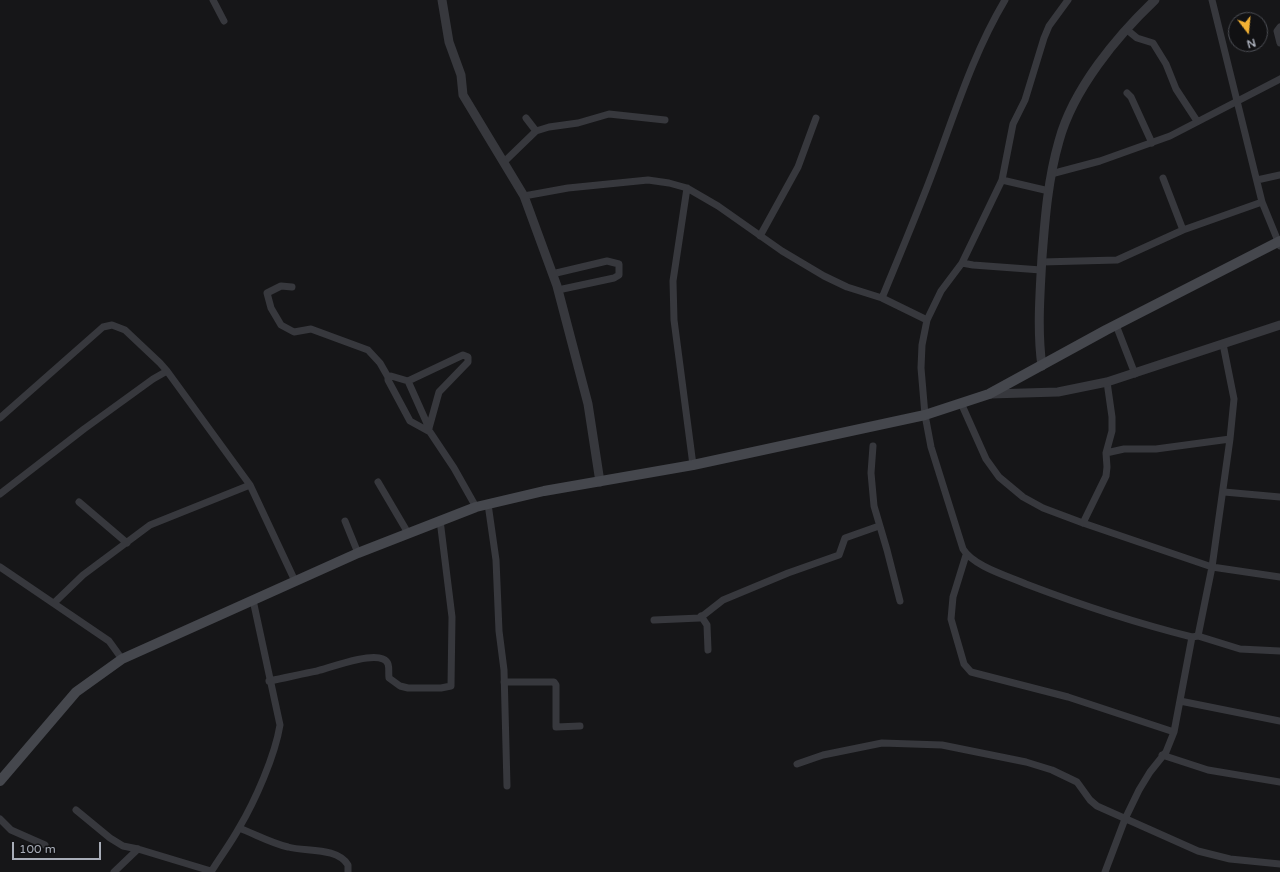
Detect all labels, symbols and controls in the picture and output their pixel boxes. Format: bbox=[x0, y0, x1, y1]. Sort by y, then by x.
north arrow bbox=[1228, 12, 1268, 52]
text: N bbox=[1245, 36, 1257, 51]
scale bar bbox=[14, 834, 103, 860]
text: 100 m bbox=[19, 842, 56, 856]

